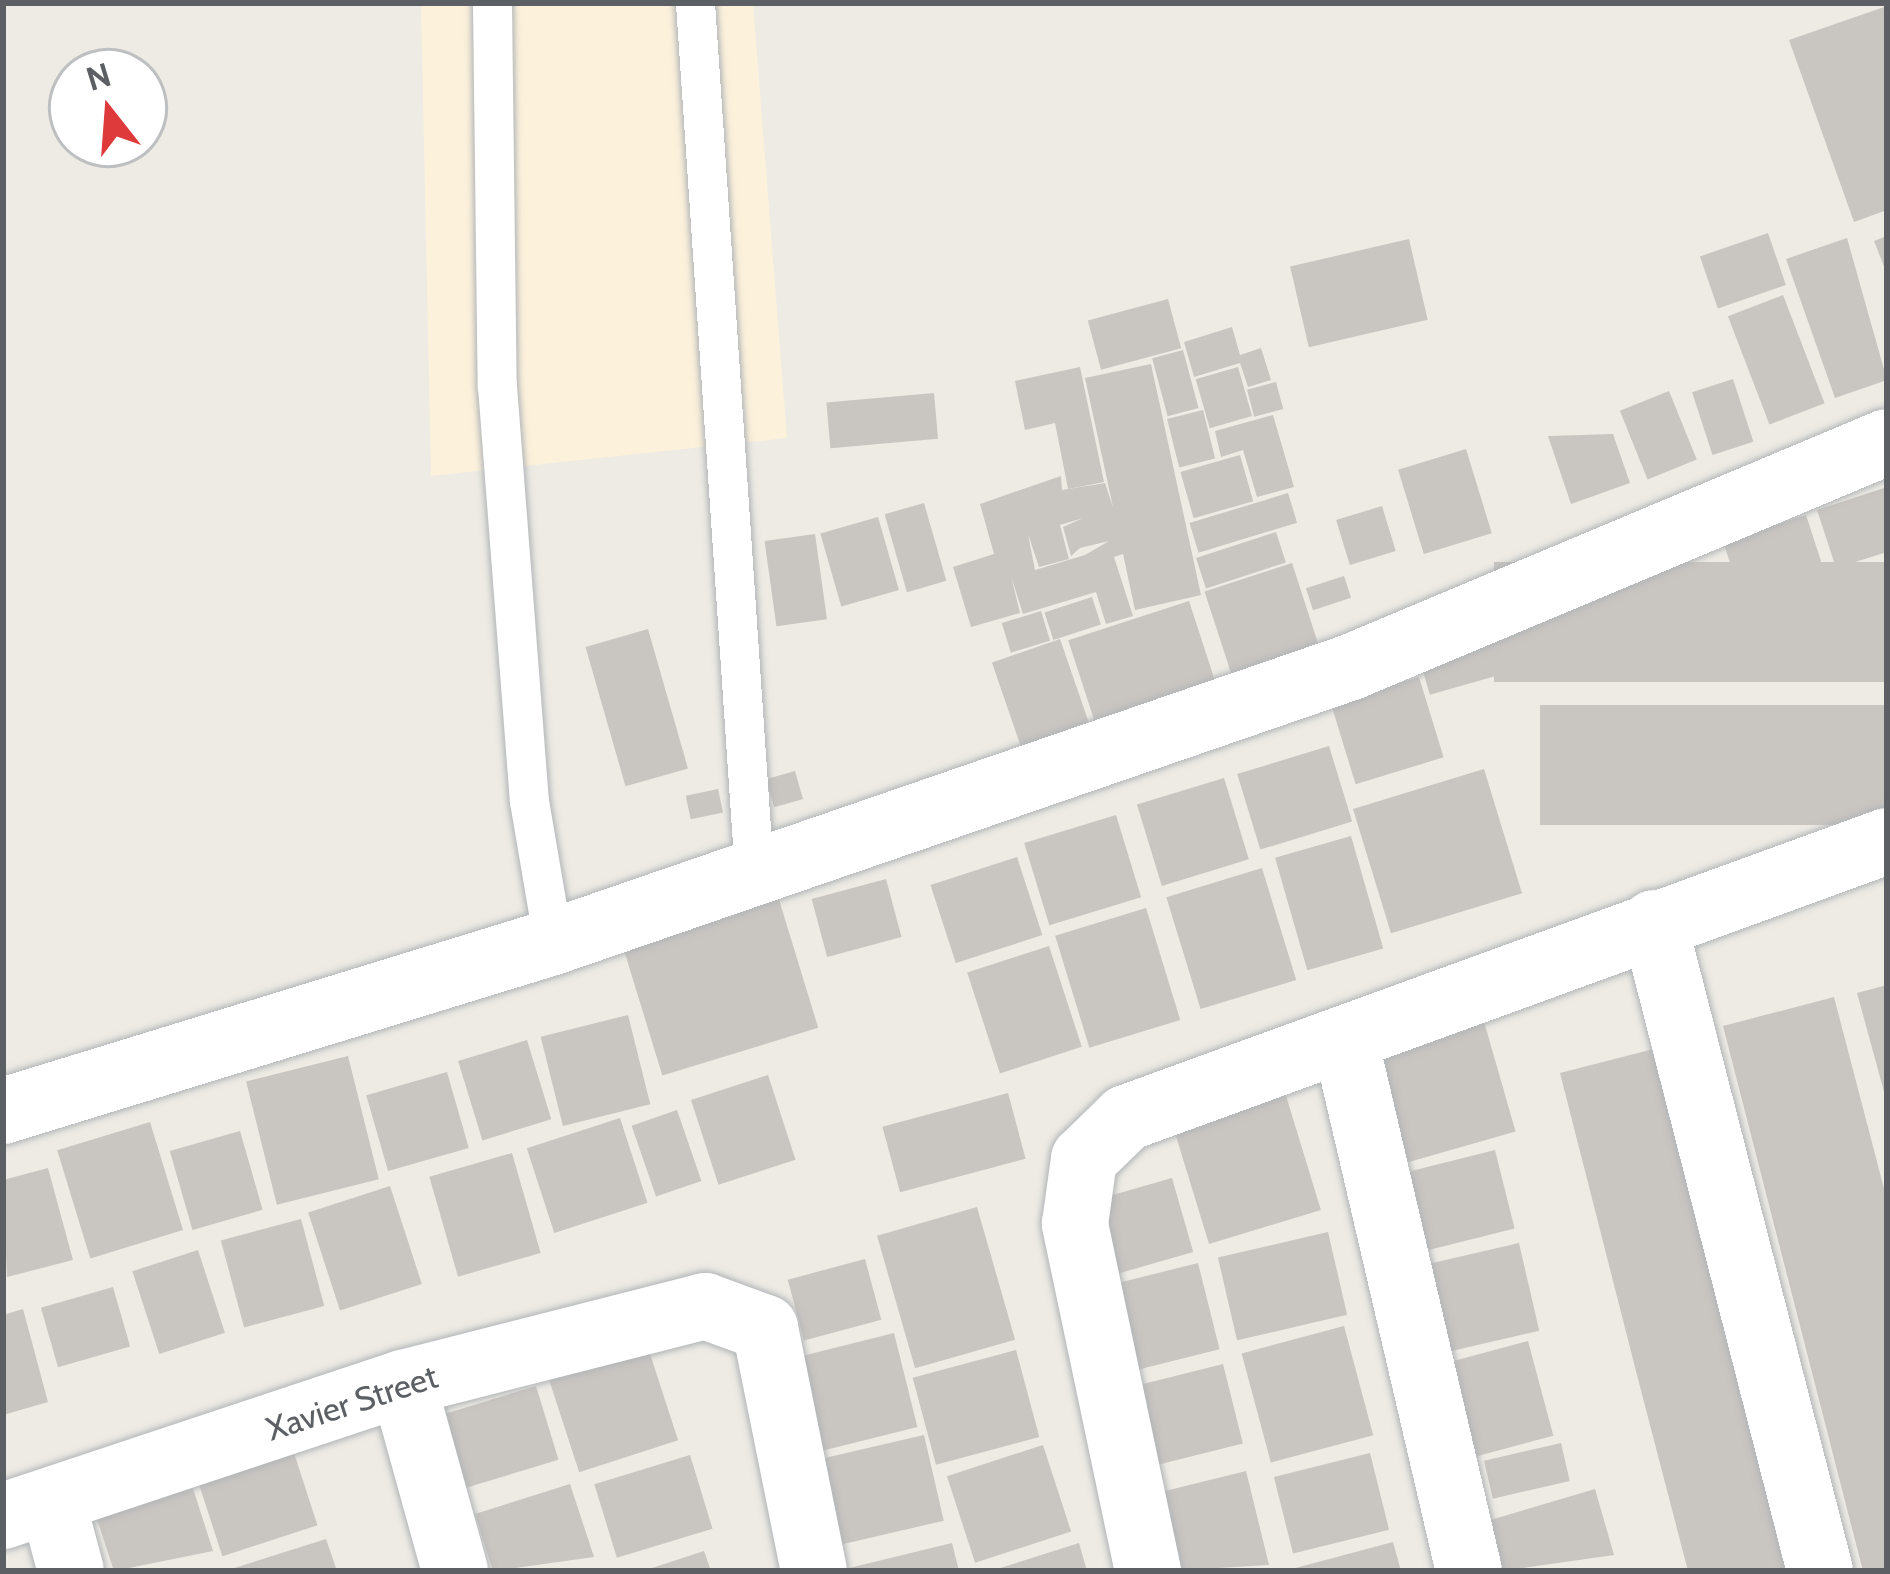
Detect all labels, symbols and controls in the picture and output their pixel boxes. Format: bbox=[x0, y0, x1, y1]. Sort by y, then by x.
north arrow bbox=[48, 48, 168, 168]
text: N bbox=[81, 54, 115, 99]
street label: Xavier Street bbox=[261, 1357, 443, 1449]

